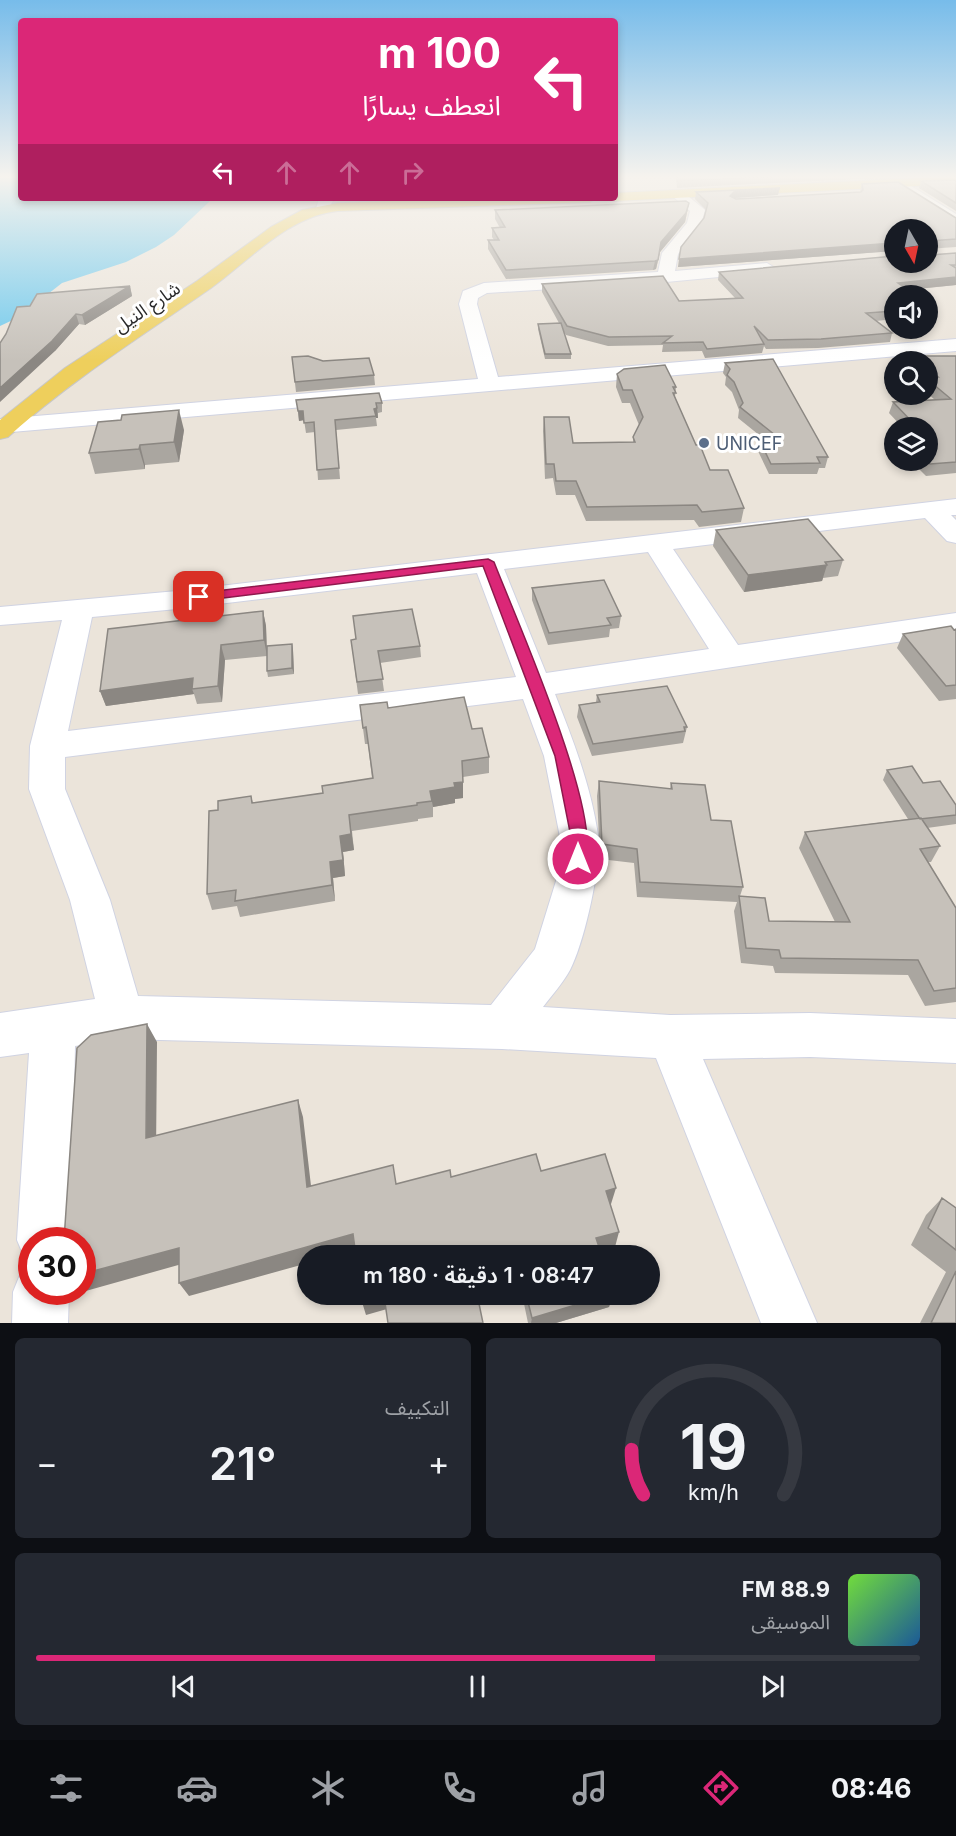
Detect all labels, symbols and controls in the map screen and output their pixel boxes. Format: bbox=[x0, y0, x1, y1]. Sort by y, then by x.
text: 100 m bbox=[378, 27, 501, 78]
icon: left bbox=[522, 42, 600, 120]
text: انعطف يسارًا bbox=[362, 89, 501, 122]
icon: left bbox=[207, 156, 240, 189]
icon: ahead bbox=[270, 156, 303, 189]
icon: ahead bbox=[333, 156, 366, 189]
icon: right bbox=[396, 156, 429, 189]
north arrow bbox=[884, 219, 938, 273]
map controls bbox=[884, 219, 938, 471]
street label: شارع النيل bbox=[110, 277, 186, 340]
button: sound bbox=[884, 285, 938, 339]
button: search bbox=[884, 351, 938, 405]
button: layers bbox=[884, 417, 938, 471]
place label: UNICEF bbox=[716, 433, 782, 454]
marker: UNICEF bbox=[697, 436, 711, 450]
pin bbox=[173, 571, 224, 622]
icon: arrive bbox=[182, 580, 215, 613]
position arrow bbox=[546, 827, 610, 891]
speed limit sign: 30 bbox=[18, 1227, 96, 1305]
text: 08:47 · 1 دقيقة · 180 m bbox=[363, 1262, 594, 1288]
text: التكييف bbox=[385, 1396, 450, 1420]
text: 19 bbox=[680, 1409, 747, 1484]
text: 21° bbox=[209, 1436, 277, 1491]
text: − bbox=[36, 1443, 58, 1483]
text: + bbox=[428, 1443, 450, 1483]
text: km/h bbox=[688, 1479, 739, 1505]
text: 88.9 FM bbox=[742, 1576, 830, 1602]
text: الموسيقى bbox=[751, 1610, 830, 1634]
icon: previous bbox=[167, 1670, 200, 1703]
icon: pause bbox=[461, 1670, 494, 1703]
icon: next bbox=[756, 1670, 789, 1703]
icon: filters bbox=[45, 1767, 87, 1809]
icon: car bbox=[176, 1767, 218, 1809]
icon: climate bbox=[307, 1767, 349, 1809]
icon: phone bbox=[438, 1767, 480, 1809]
icon: music bbox=[569, 1767, 611, 1809]
icon: directions bbox=[700, 1767, 742, 1809]
text: 08:46 bbox=[831, 1772, 911, 1805]

